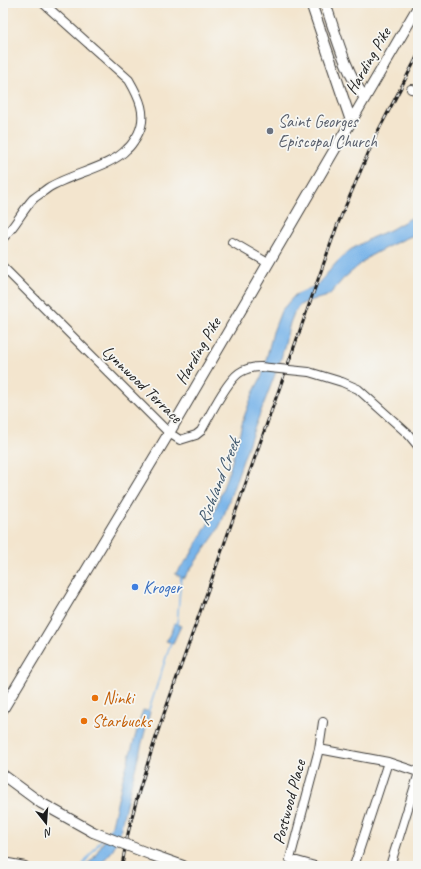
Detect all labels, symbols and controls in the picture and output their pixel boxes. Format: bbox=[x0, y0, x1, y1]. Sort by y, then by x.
street label: Harding Pike bbox=[341, 23, 396, 98]
place label: Saint Georges Episcopal Church bbox=[278, 111, 377, 152]
marker: Saint Georges Episcopal Church bbox=[265, 126, 275, 136]
street label: Harding Pike bbox=[171, 313, 226, 388]
street label: Lynnwood Terrace bbox=[98, 341, 187, 428]
water label: Richland Creek bbox=[191, 433, 246, 528]
place label: Kroger bbox=[143, 577, 183, 598]
marker: Kroger bbox=[130, 582, 140, 592]
place label: Ninki bbox=[103, 688, 136, 709]
marker: Ninki bbox=[90, 693, 100, 703]
place label: Starbucks bbox=[92, 711, 154, 732]
marker: Starbucks bbox=[79, 716, 89, 726]
street label: Postwood Place bbox=[268, 756, 311, 846]
north arrow bbox=[26, 803, 66, 843]
text: N bbox=[42, 825, 54, 841]

